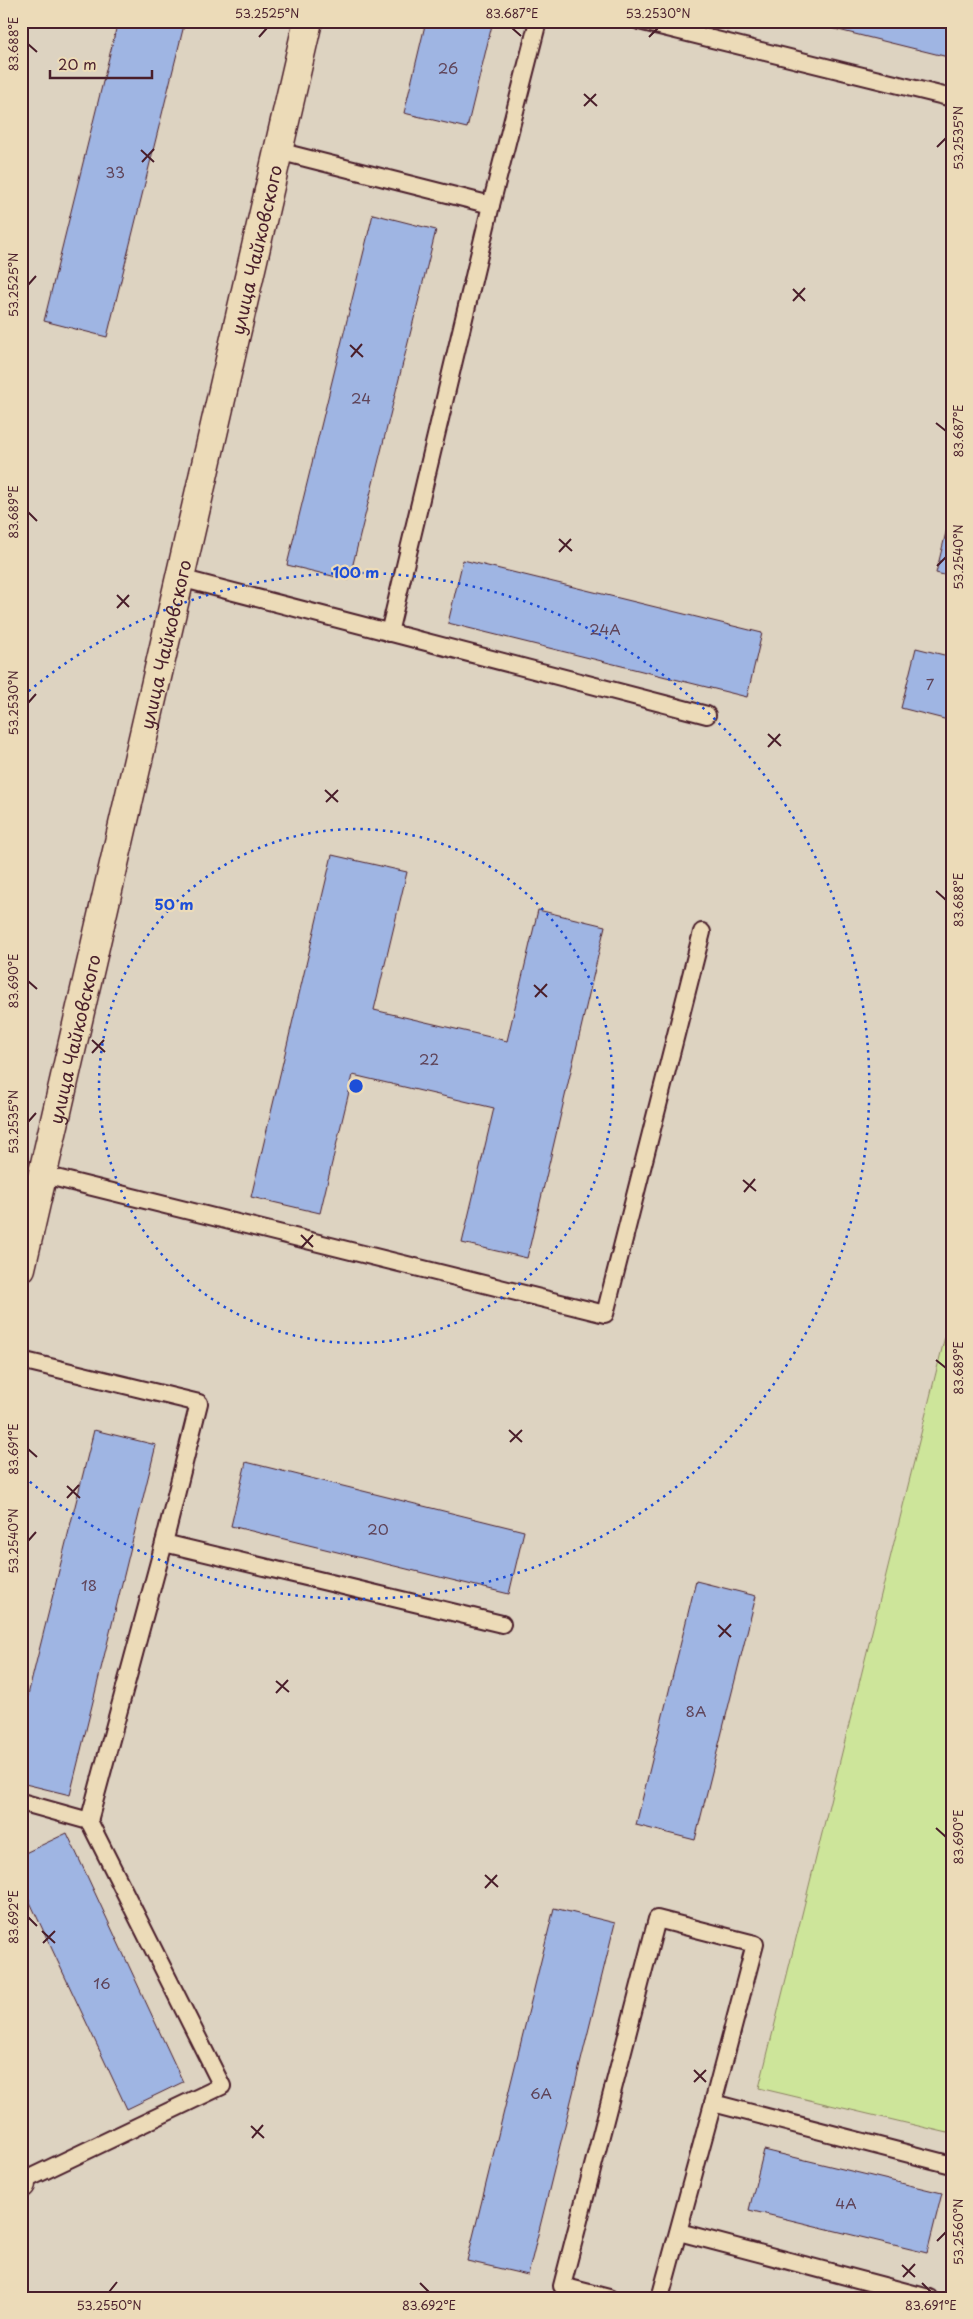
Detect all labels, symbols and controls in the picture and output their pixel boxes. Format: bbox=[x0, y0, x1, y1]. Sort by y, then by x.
text: 53.2525°N bbox=[235, 4, 299, 22]
text: 83.687°E bbox=[485, 4, 539, 22]
text: 53.2530°N bbox=[625, 4, 691, 22]
text: 83.688°E bbox=[4, 17, 22, 71]
scale bar bbox=[50, 48, 152, 80]
text: 20 m bbox=[58, 52, 97, 75]
house number: 26 bbox=[438, 56, 458, 79]
text: 53.2535°N bbox=[949, 106, 967, 170]
house number: 33 bbox=[105, 160, 125, 183]
street label: улица Чайковского bbox=[223, 162, 288, 337]
text: 53.2525°N bbox=[4, 253, 22, 317]
house number: 24 bbox=[351, 386, 371, 409]
text: 83.687°E bbox=[949, 404, 967, 458]
text: 83.689°E bbox=[4, 485, 22, 539]
text: 53.2540°N bbox=[949, 524, 967, 590]
street label: улица Чайковского bbox=[132, 557, 197, 732]
text: 100 m bbox=[333, 560, 379, 583]
house number: 24А bbox=[589, 617, 621, 640]
text: 53.2530°N bbox=[4, 670, 22, 736]
house number: 7 bbox=[926, 672, 935, 695]
text: 83.688°E bbox=[949, 873, 967, 927]
text: 50 m bbox=[155, 892, 193, 915]
street label: улица Чайковского bbox=[41, 951, 106, 1126]
text: 83.690°E bbox=[4, 954, 22, 1008]
house number: 22 bbox=[419, 1047, 439, 1070]
centre of rings bbox=[347, 1077, 365, 1095]
text: 53.2535°N bbox=[4, 1090, 22, 1154]
text: 83.689°E bbox=[949, 1341, 967, 1395]
text: 83.691°E bbox=[4, 1423, 22, 1475]
text: 53.2540°N bbox=[4, 1508, 22, 1574]
house number: 20 bbox=[367, 1517, 389, 1540]
house number: 18 bbox=[81, 1573, 97, 1596]
house number: 8А bbox=[686, 1699, 706, 1722]
text: 83.690°E bbox=[949, 1810, 967, 1864]
text: 83.692°E bbox=[4, 1890, 22, 1944]
house number: 16 bbox=[93, 1971, 111, 1994]
house number: 6А bbox=[530, 2081, 552, 2104]
house number: 4А bbox=[835, 2191, 857, 2214]
text: 53.2560°N bbox=[949, 2199, 967, 2265]
text: 53.2550°N bbox=[76, 2296, 142, 2314]
text: 83.692°E bbox=[402, 2296, 456, 2314]
text: 83.691°E bbox=[905, 2296, 957, 2314]

